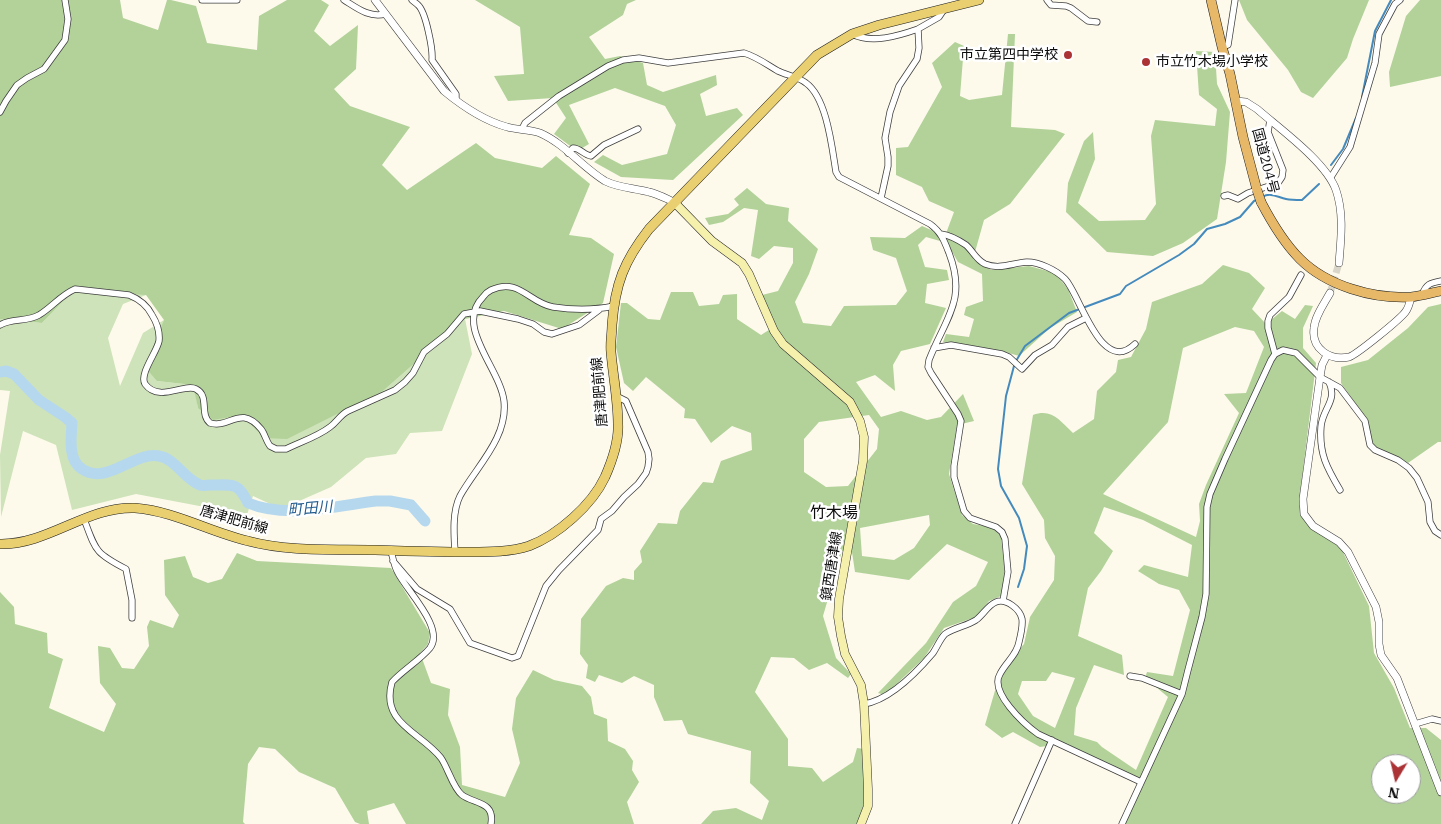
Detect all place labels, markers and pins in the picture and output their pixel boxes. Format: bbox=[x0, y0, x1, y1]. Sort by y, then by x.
place label: 市立第四中学校 bbox=[960, 47, 1058, 63]
marker: 市立第四中学校 bbox=[1062, 49, 1074, 61]
place label: 市立竹木場小学校 bbox=[1156, 54, 1268, 70]
marker: 市立竹木場小学校 bbox=[1140, 56, 1152, 68]

